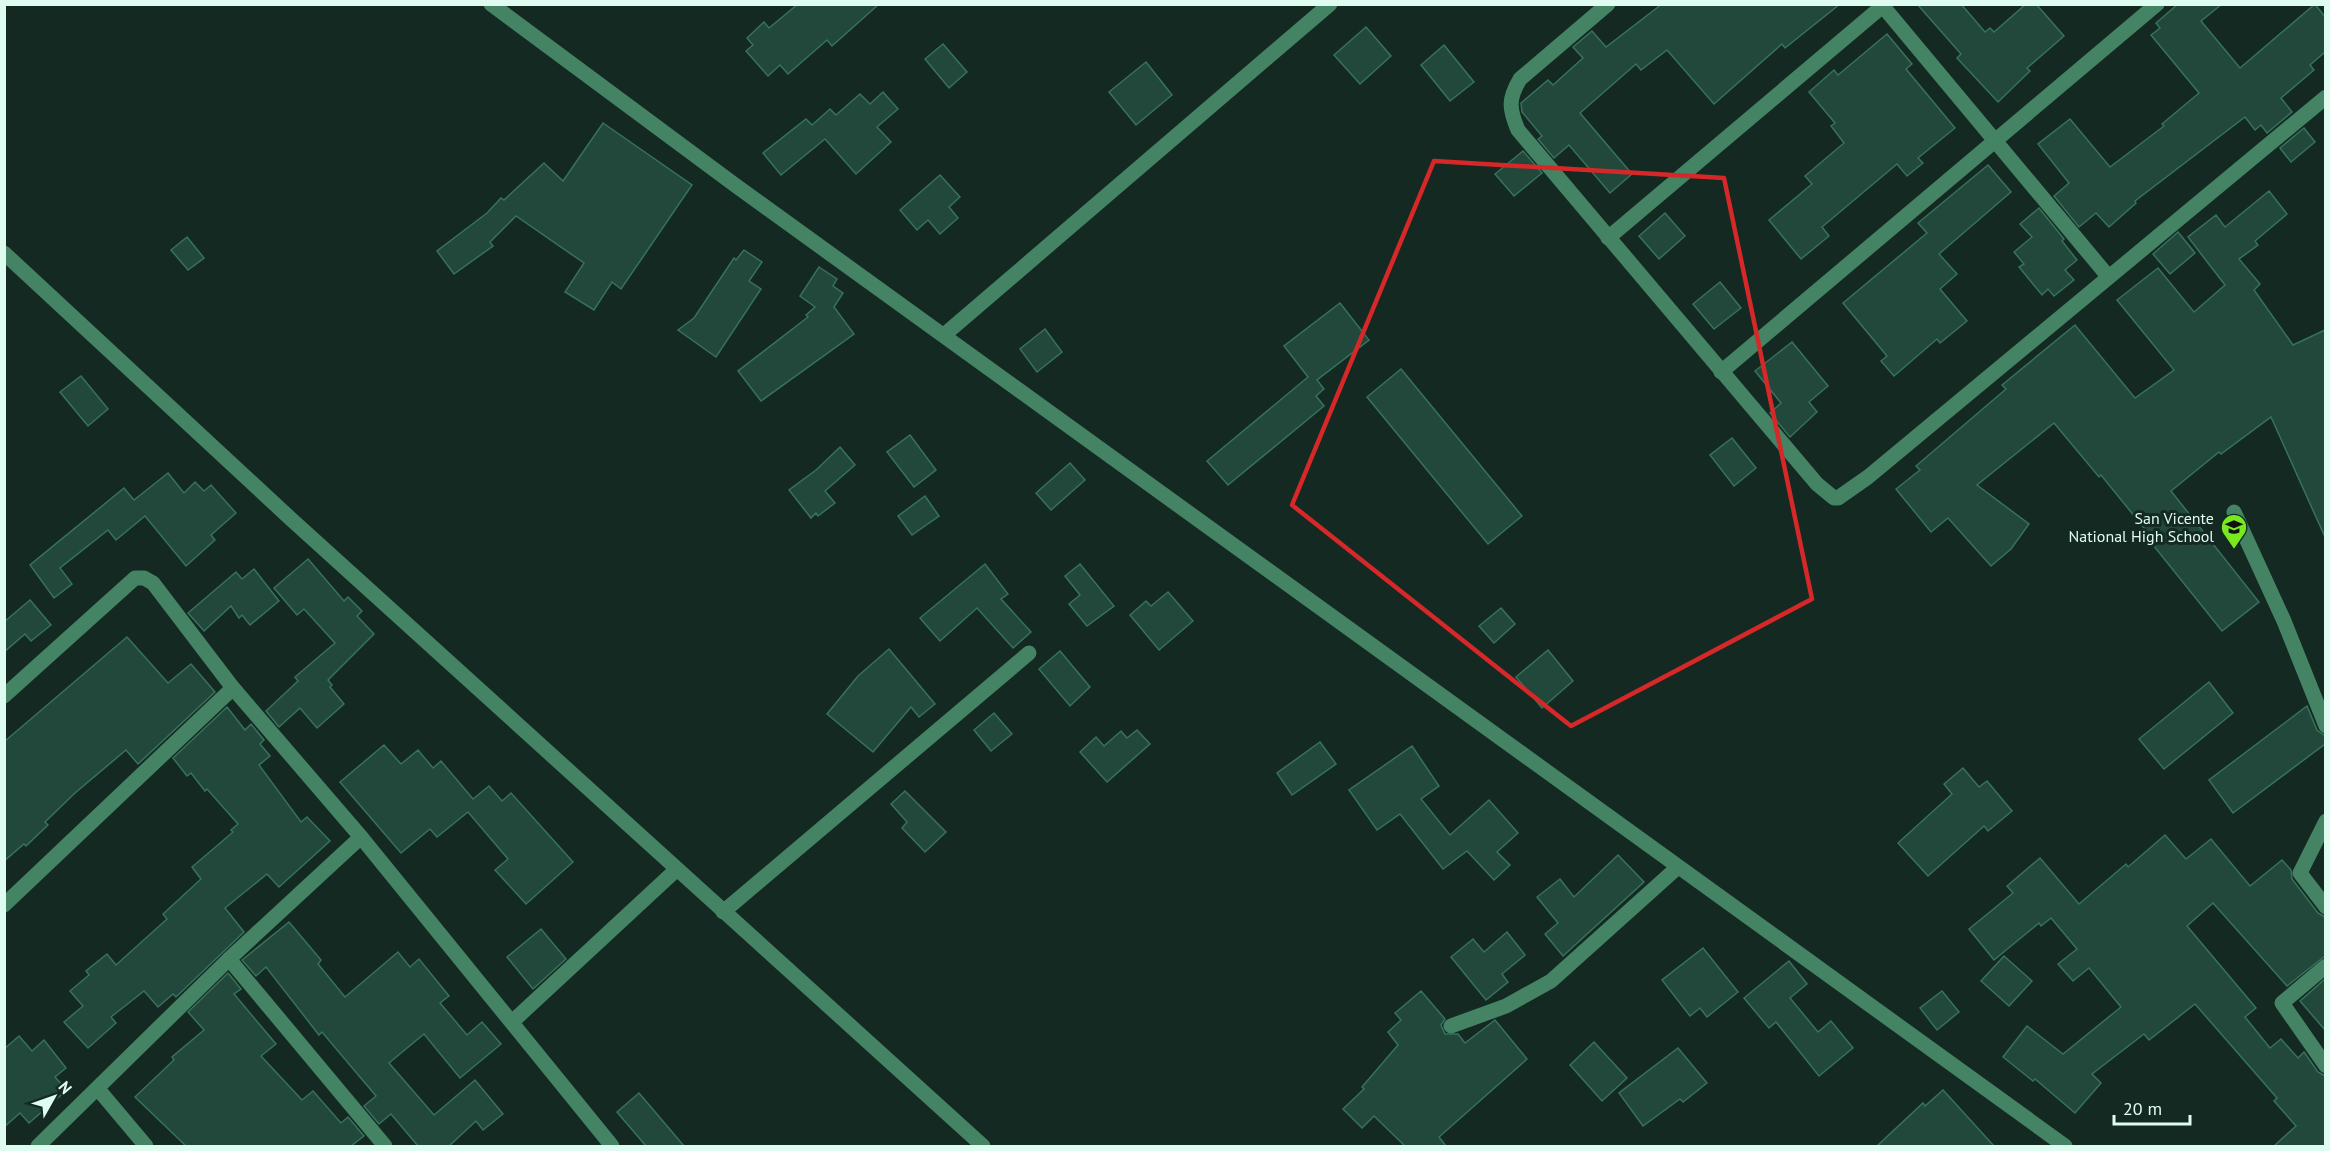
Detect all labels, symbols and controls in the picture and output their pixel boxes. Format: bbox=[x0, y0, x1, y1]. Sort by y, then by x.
place label: San Vicente National High School bbox=[2068, 508, 2214, 546]
school or university icon: San Vicente National High School bbox=[2219, 512, 2249, 550]
north arrow bbox=[24, 1067, 84, 1127]
text: N bbox=[54, 1077, 77, 1098]
scale bar bbox=[2114, 1088, 2190, 1126]
text: 20 m bbox=[2123, 1097, 2162, 1120]

